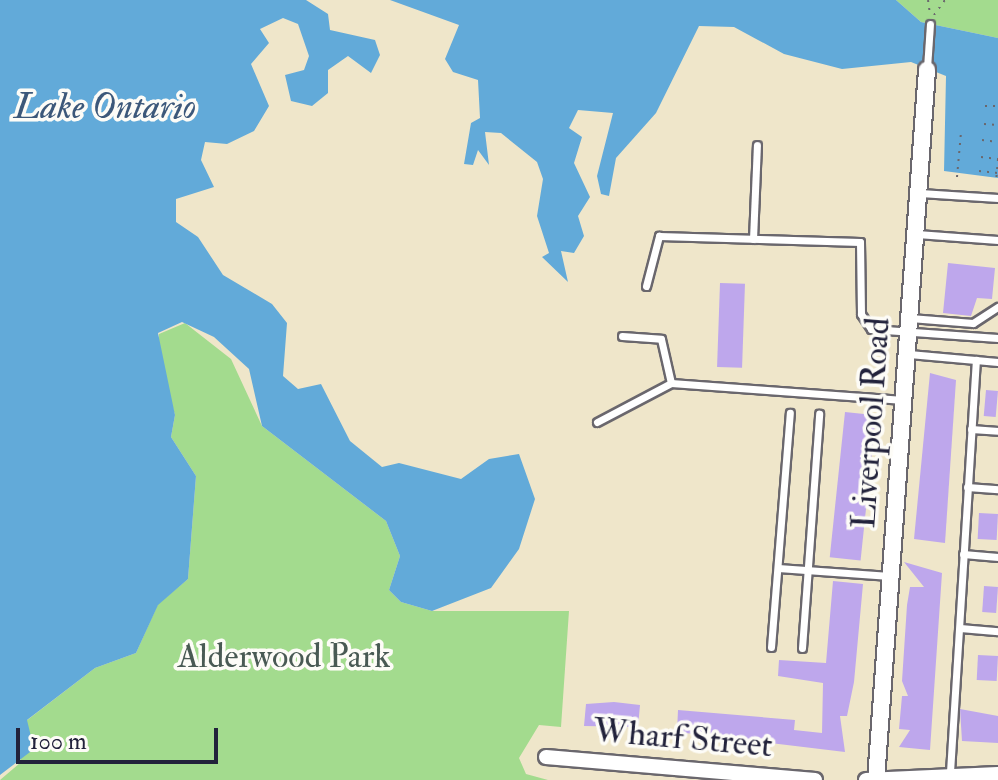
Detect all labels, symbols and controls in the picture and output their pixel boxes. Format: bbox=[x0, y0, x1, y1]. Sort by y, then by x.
water label: Lake Ontario bbox=[14, 85, 196, 129]
street label: Liverpool Road bbox=[843, 316, 899, 530]
park label: Alderwood Park bbox=[177, 637, 391, 677]
street label: Wharf Street bbox=[592, 710, 774, 766]
scale bar bbox=[20, 712, 222, 762]
text: 100 m bbox=[30, 726, 87, 757]

